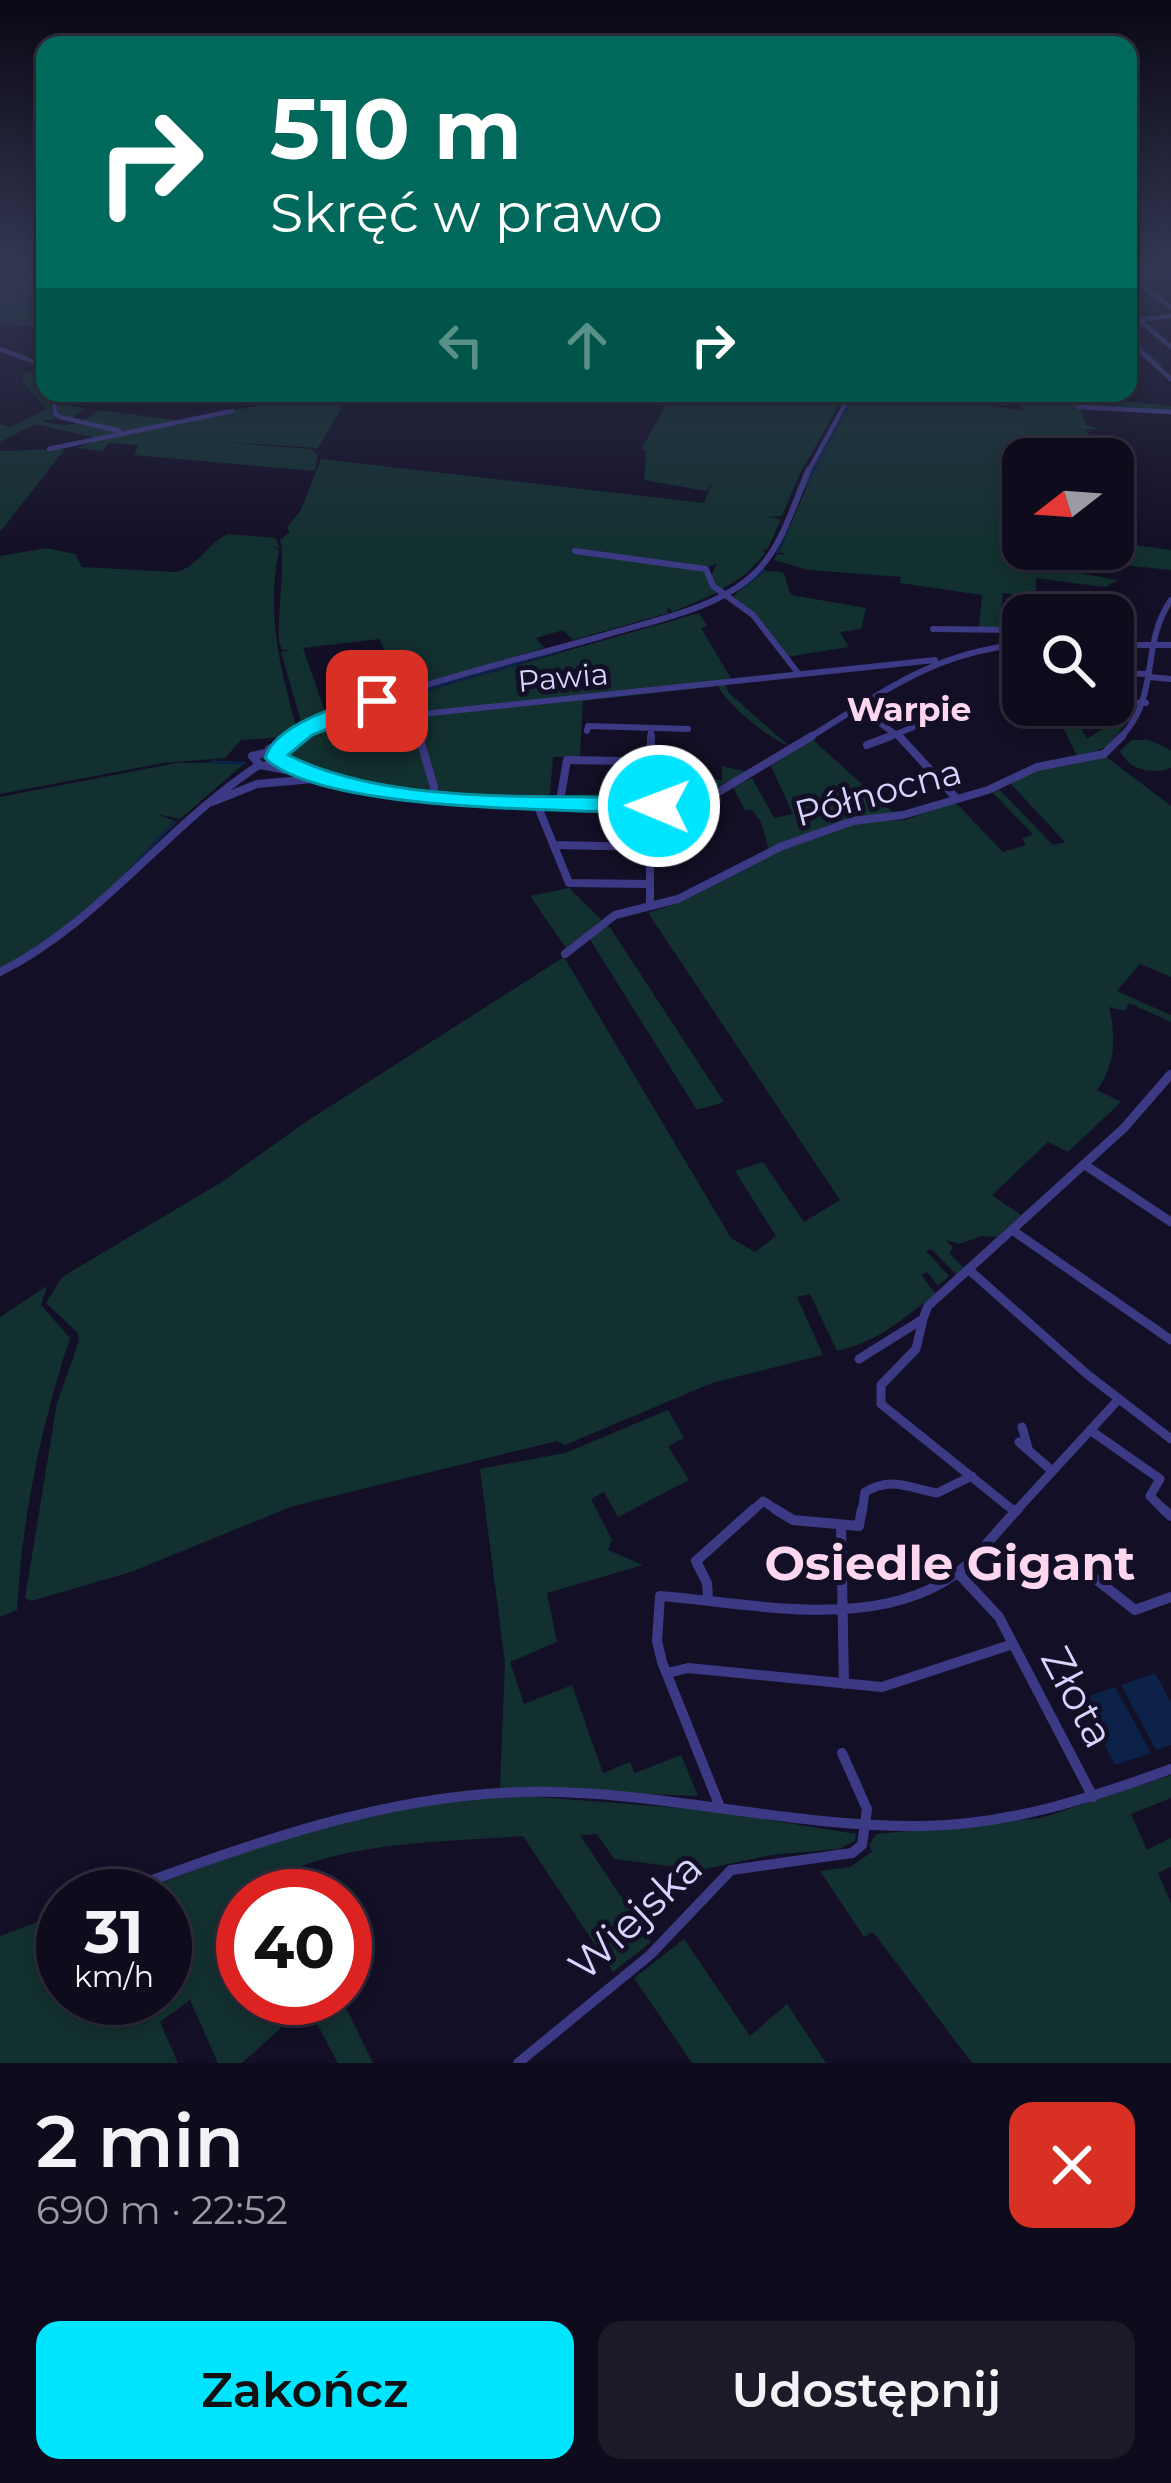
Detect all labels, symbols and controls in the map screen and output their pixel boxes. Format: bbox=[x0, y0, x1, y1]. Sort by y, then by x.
text: 510 m bbox=[270, 78, 522, 180]
icon: right bbox=[72, 84, 228, 240]
text: Skręć w prawo bbox=[270, 180, 663, 246]
icon: left bbox=[428, 312, 494, 378]
icon: ahead bbox=[554, 312, 620, 378]
icon: right bbox=[680, 312, 746, 378]
north arrow bbox=[1002, 438, 1134, 570]
map controls bbox=[1002, 438, 1134, 726]
button: search bbox=[1002, 594, 1134, 726]
pin bbox=[326, 650, 428, 752]
street label: Pawia bbox=[516, 655, 610, 700]
icon: arrive bbox=[344, 668, 410, 734]
district label: Warpie bbox=[847, 689, 971, 729]
position arrow bbox=[596, 743, 722, 869]
street label: Północna bbox=[790, 749, 966, 835]
district label: Osiedle Gigant bbox=[765, 1534, 1136, 1592]
street label: Złota bbox=[1030, 1638, 1126, 1756]
street label: Wiejska bbox=[557, 1841, 713, 1991]
speed limit sign: 40 bbox=[216, 1869, 372, 2025]
text: 31 bbox=[84, 1895, 144, 1968]
text: km/h bbox=[74, 1958, 154, 1995]
text: 2 min bbox=[36, 2097, 244, 2185]
button: close bbox=[1009, 2102, 1135, 2228]
text: 690 m · 22:52 bbox=[36, 2186, 288, 2234]
button: Zakończ bbox=[36, 2321, 574, 2459]
button: Udostępnij bbox=[598, 2321, 1135, 2459]

